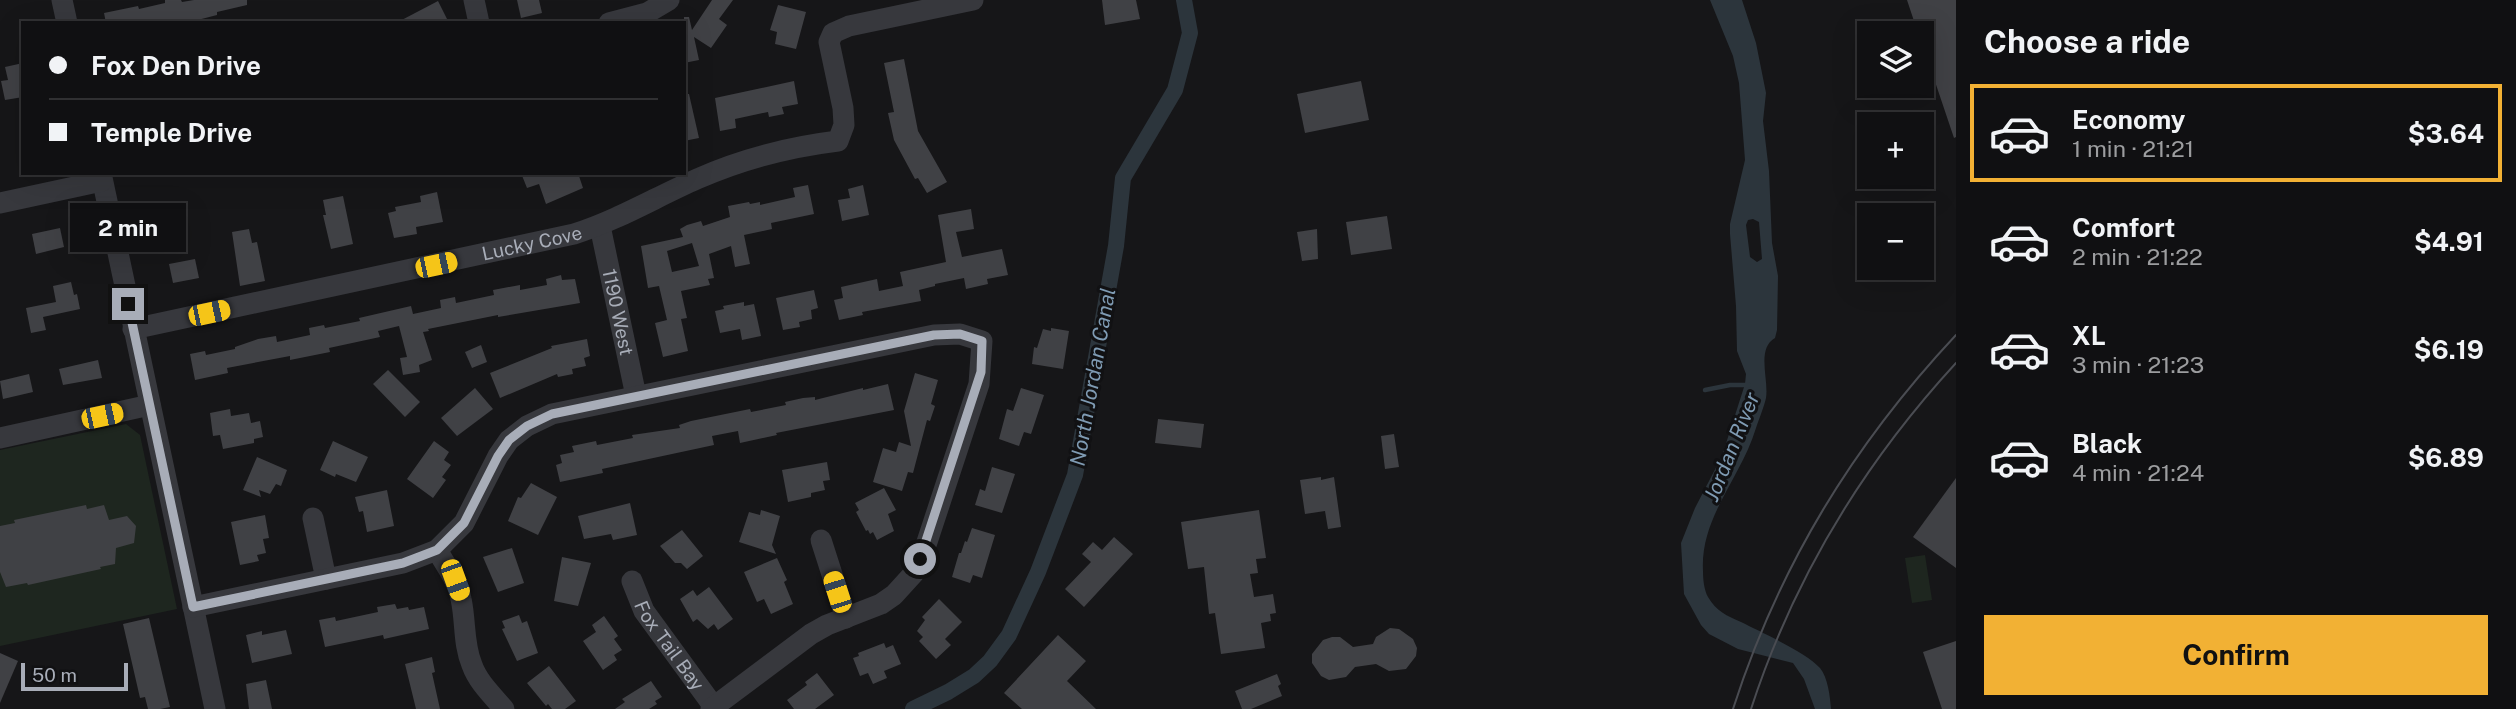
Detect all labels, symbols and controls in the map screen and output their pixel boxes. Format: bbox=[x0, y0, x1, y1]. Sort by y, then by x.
map controls bbox=[1857, 21, 1934, 280]
button: layers bbox=[1857, 21, 1934, 98]
text: Choose a ride bbox=[1984, 23, 2190, 60]
text: Fox Den Drive bbox=[91, 50, 261, 81]
icon: car bbox=[1988, 102, 2051, 165]
text: Economy bbox=[2072, 104, 2185, 135]
button: + bbox=[1857, 112, 1934, 189]
text: Temple Drive bbox=[91, 117, 252, 148]
text: $3.64 bbox=[2408, 118, 2484, 149]
text: 1 min · 21:21 bbox=[2072, 135, 2194, 162]
callout: 2 min bbox=[70, 202, 186, 252]
button: − bbox=[1857, 203, 1934, 280]
icon: car bbox=[1988, 210, 2051, 273]
text: Comfort bbox=[2072, 212, 2175, 243]
text: 2 min bbox=[98, 214, 158, 241]
street label: Lucky Cove bbox=[480, 221, 585, 265]
text: $4.91 bbox=[2414, 226, 2484, 257]
text: 2 min · 21:22 bbox=[2072, 243, 2203, 270]
car bbox=[414, 250, 459, 280]
street label: 1190 West bbox=[598, 267, 638, 357]
water label: North Jordan Canal bbox=[1065, 286, 1120, 468]
route end bbox=[112, 288, 144, 320]
car bbox=[187, 298, 232, 328]
icon: car bbox=[1988, 318, 2051, 381]
text: XL bbox=[2072, 320, 2106, 351]
text: $6.19 bbox=[2414, 334, 2484, 365]
text: 3 min · 21:23 bbox=[2072, 351, 2204, 378]
water label: Jordan River bbox=[1698, 388, 1765, 505]
car bbox=[80, 401, 125, 431]
icon: car bbox=[1988, 426, 2051, 489]
text: Black bbox=[2072, 428, 2142, 459]
text: $6.89 bbox=[2408, 442, 2484, 473]
text: 4 min · 21:24 bbox=[2072, 459, 2204, 486]
route start bbox=[904, 543, 936, 575]
car bbox=[438, 557, 473, 603]
car bbox=[821, 569, 854, 615]
street label: Fox Tail Bay bbox=[630, 598, 709, 695]
button: Confirm bbox=[1984, 615, 2488, 695]
scale bar bbox=[21, 660, 128, 692]
text: 50 m bbox=[32, 664, 77, 686]

